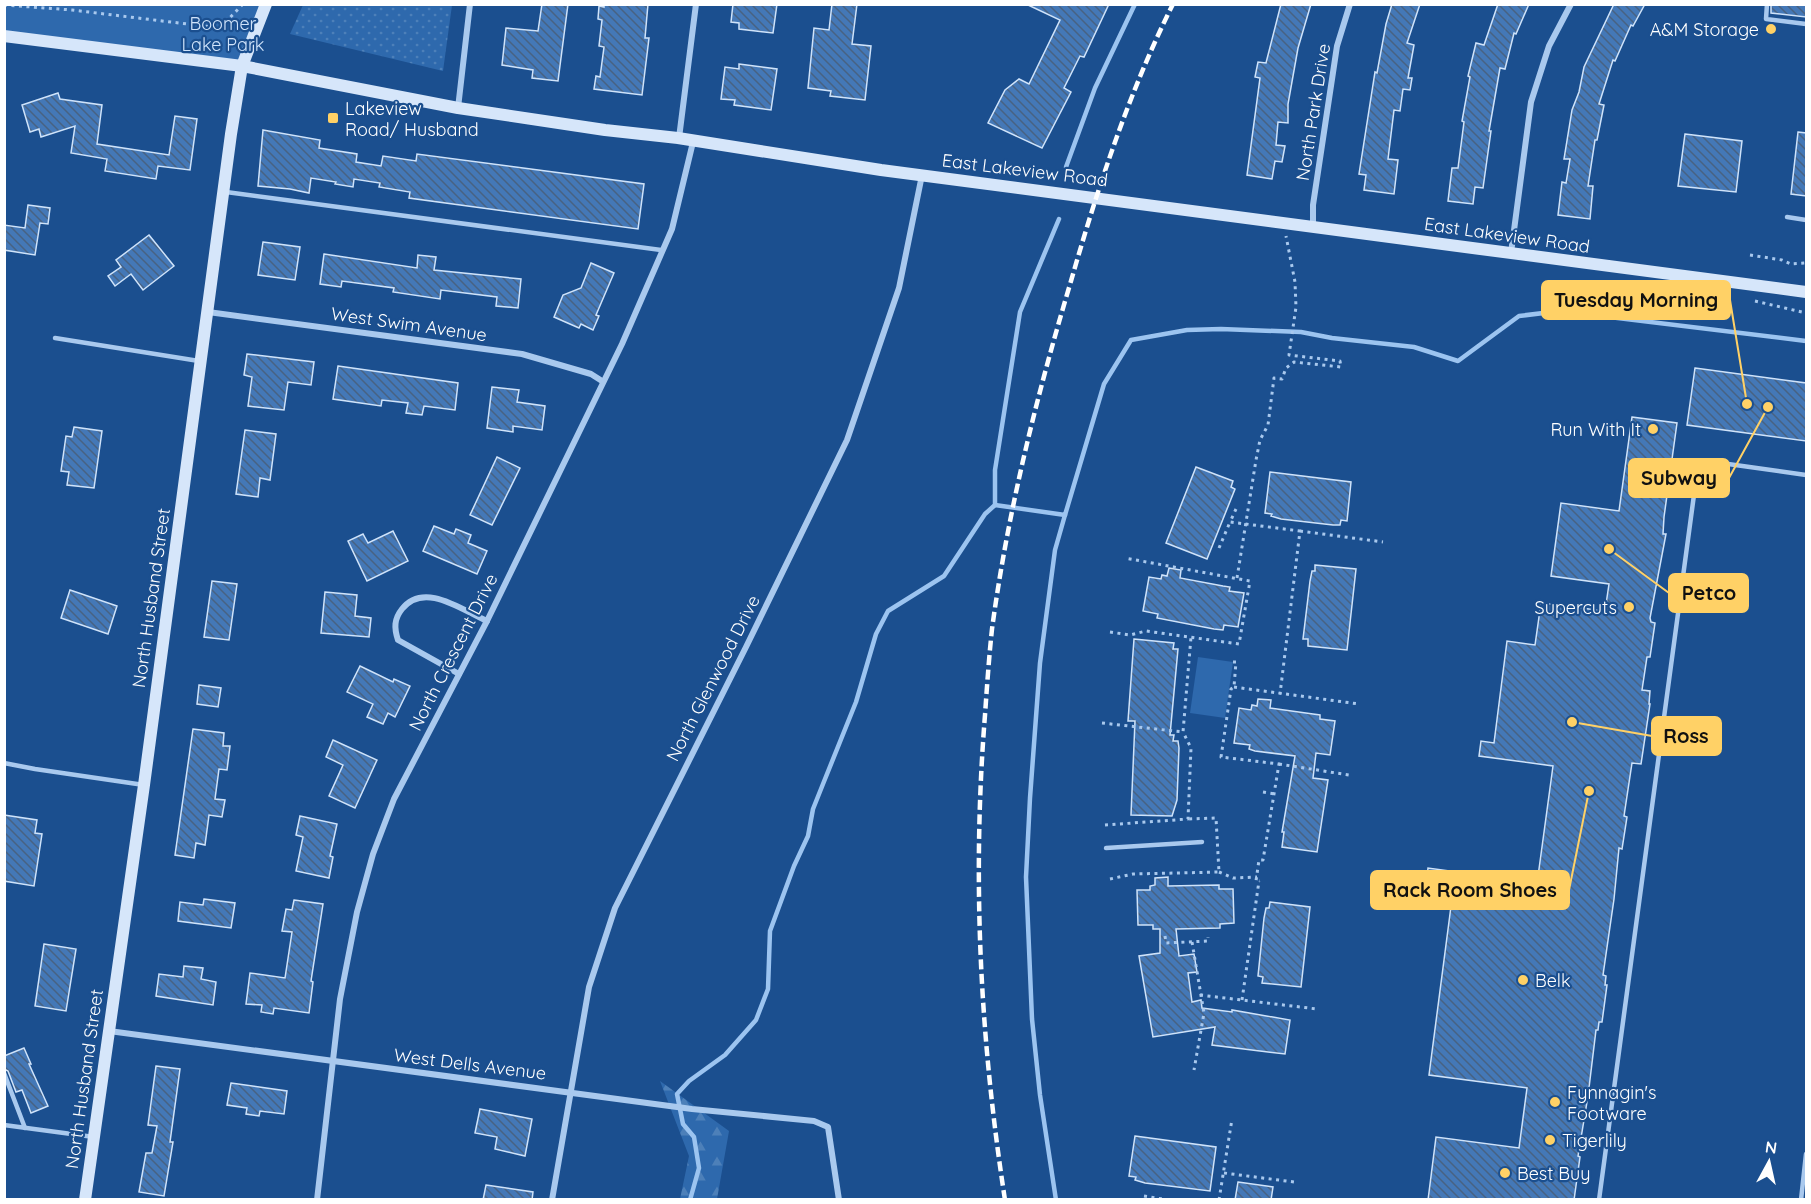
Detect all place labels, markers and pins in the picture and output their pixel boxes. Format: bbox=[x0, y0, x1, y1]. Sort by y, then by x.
place label: A&M Storage bbox=[1650, 18, 1759, 41]
marker: A&M Storage bbox=[1764, 22, 1778, 36]
place label: Lakeview Road/ Husband bbox=[345, 97, 479, 141]
marker: Lakeview Road/ Husband bbox=[326, 111, 340, 125]
callout: Tuesday Morning bbox=[1542, 281, 1730, 319]
place label: Run With It bbox=[1550, 418, 1641, 441]
marker: Run With It bbox=[1646, 422, 1660, 436]
callout: Subway bbox=[1629, 459, 1729, 497]
callout: Petco bbox=[1669, 574, 1748, 612]
place label: Supercuts bbox=[1535, 596, 1617, 619]
marker: Supercuts bbox=[1622, 600, 1636, 614]
callout: Ross bbox=[1652, 717, 1721, 755]
callout: Rack Room Shoes bbox=[1371, 871, 1569, 909]
place label: Belk bbox=[1535, 969, 1571, 992]
marker: Belk bbox=[1516, 973, 1530, 987]
place label: Fynnagin's Footware bbox=[1567, 1081, 1657, 1125]
marker: Fynnagin's Footware bbox=[1548, 1095, 1562, 1109]
place label: Tigerlily bbox=[1562, 1129, 1627, 1152]
marker: Tigerlily bbox=[1543, 1133, 1557, 1147]
place label: Best Buy bbox=[1517, 1162, 1591, 1185]
marker: Best Buy bbox=[1498, 1166, 1512, 1180]

